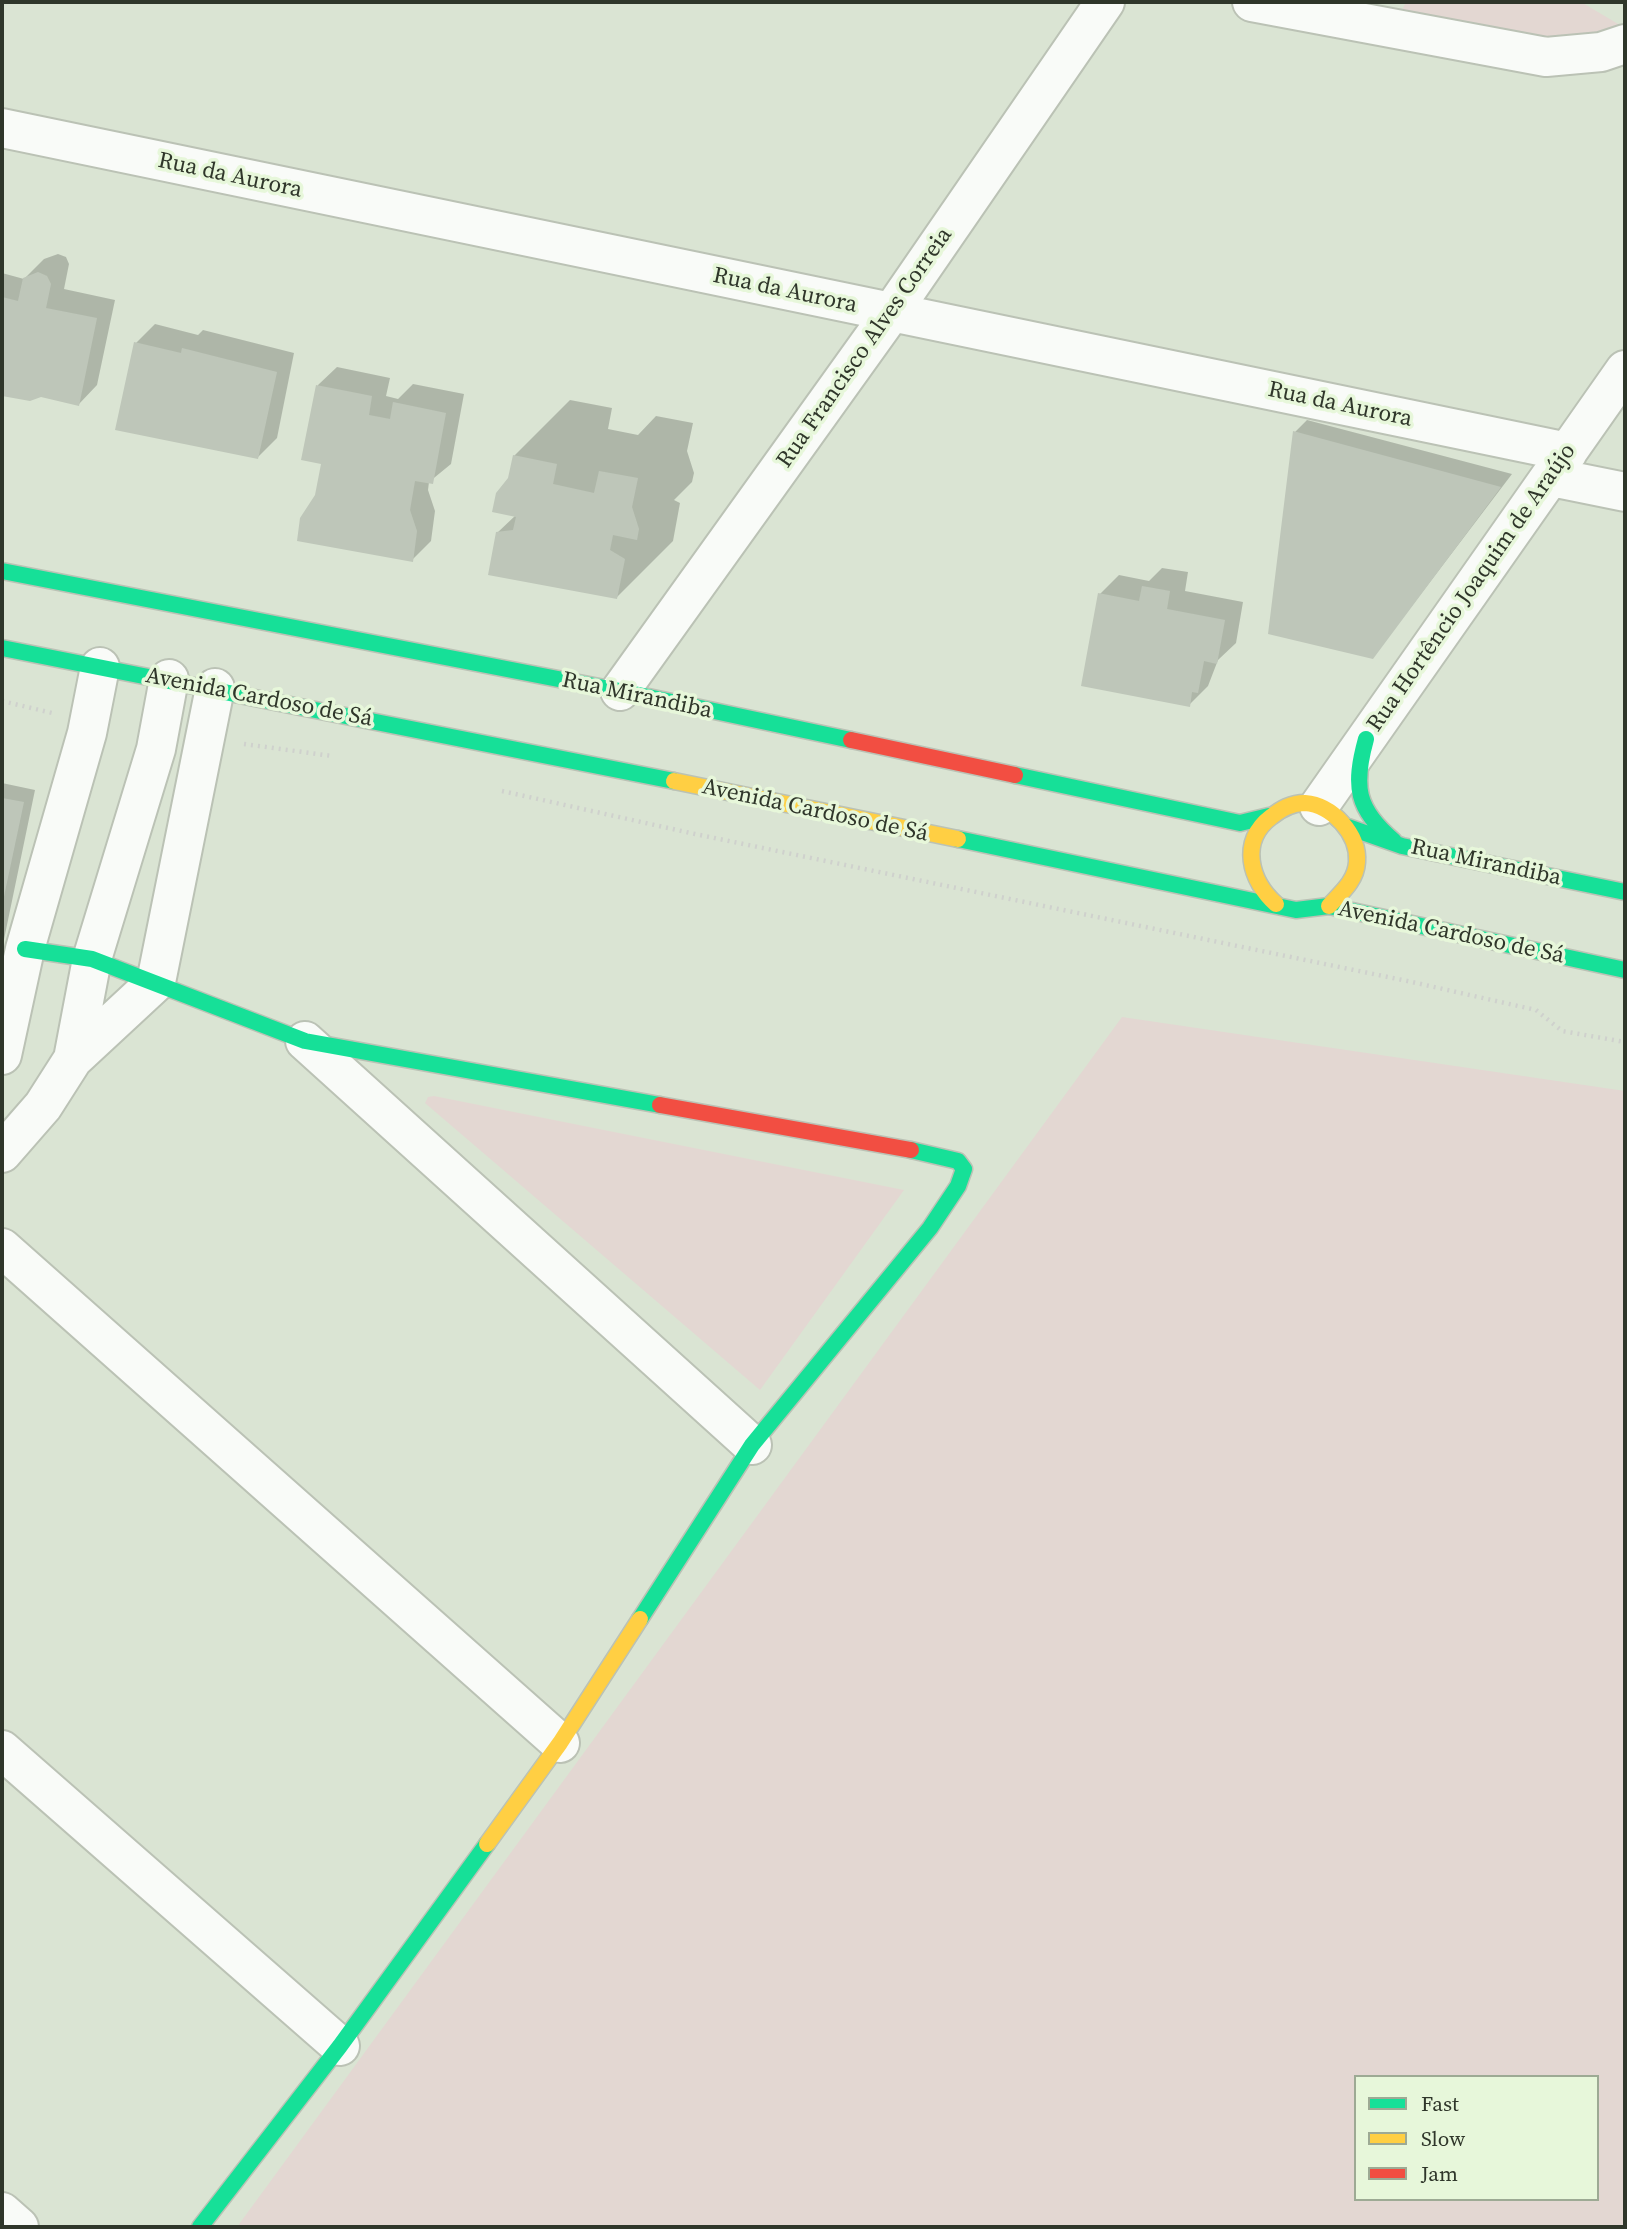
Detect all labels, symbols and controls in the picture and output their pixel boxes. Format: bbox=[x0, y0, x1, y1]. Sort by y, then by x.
street label: Rua da Aurora bbox=[155, 147, 305, 205]
street label: Rua Francisco Alves Correia bbox=[771, 223, 959, 473]
street label: Rua da Aurora bbox=[710, 262, 860, 320]
street label: Rua da Aurora bbox=[1265, 376, 1415, 434]
street label: Rua Hortêncio Joaquim de Araújo bbox=[1362, 439, 1582, 737]
street label: Avenida Cardoso de Sá bbox=[143, 662, 375, 734]
street label: Rua Mirandiba bbox=[559, 667, 715, 725]
street label: Avenida Cardoso de Sá bbox=[699, 774, 931, 848]
street label: Rua Mirandiba bbox=[1408, 834, 1564, 892]
street label: Avenida Cardoso de Sá bbox=[1335, 896, 1567, 970]
legend bbox=[1354, 2075, 1599, 2201]
text: Fast bbox=[1421, 2089, 1459, 2118]
text: Slow bbox=[1421, 2124, 1465, 2153]
text: Jam bbox=[1421, 2159, 1458, 2188]

